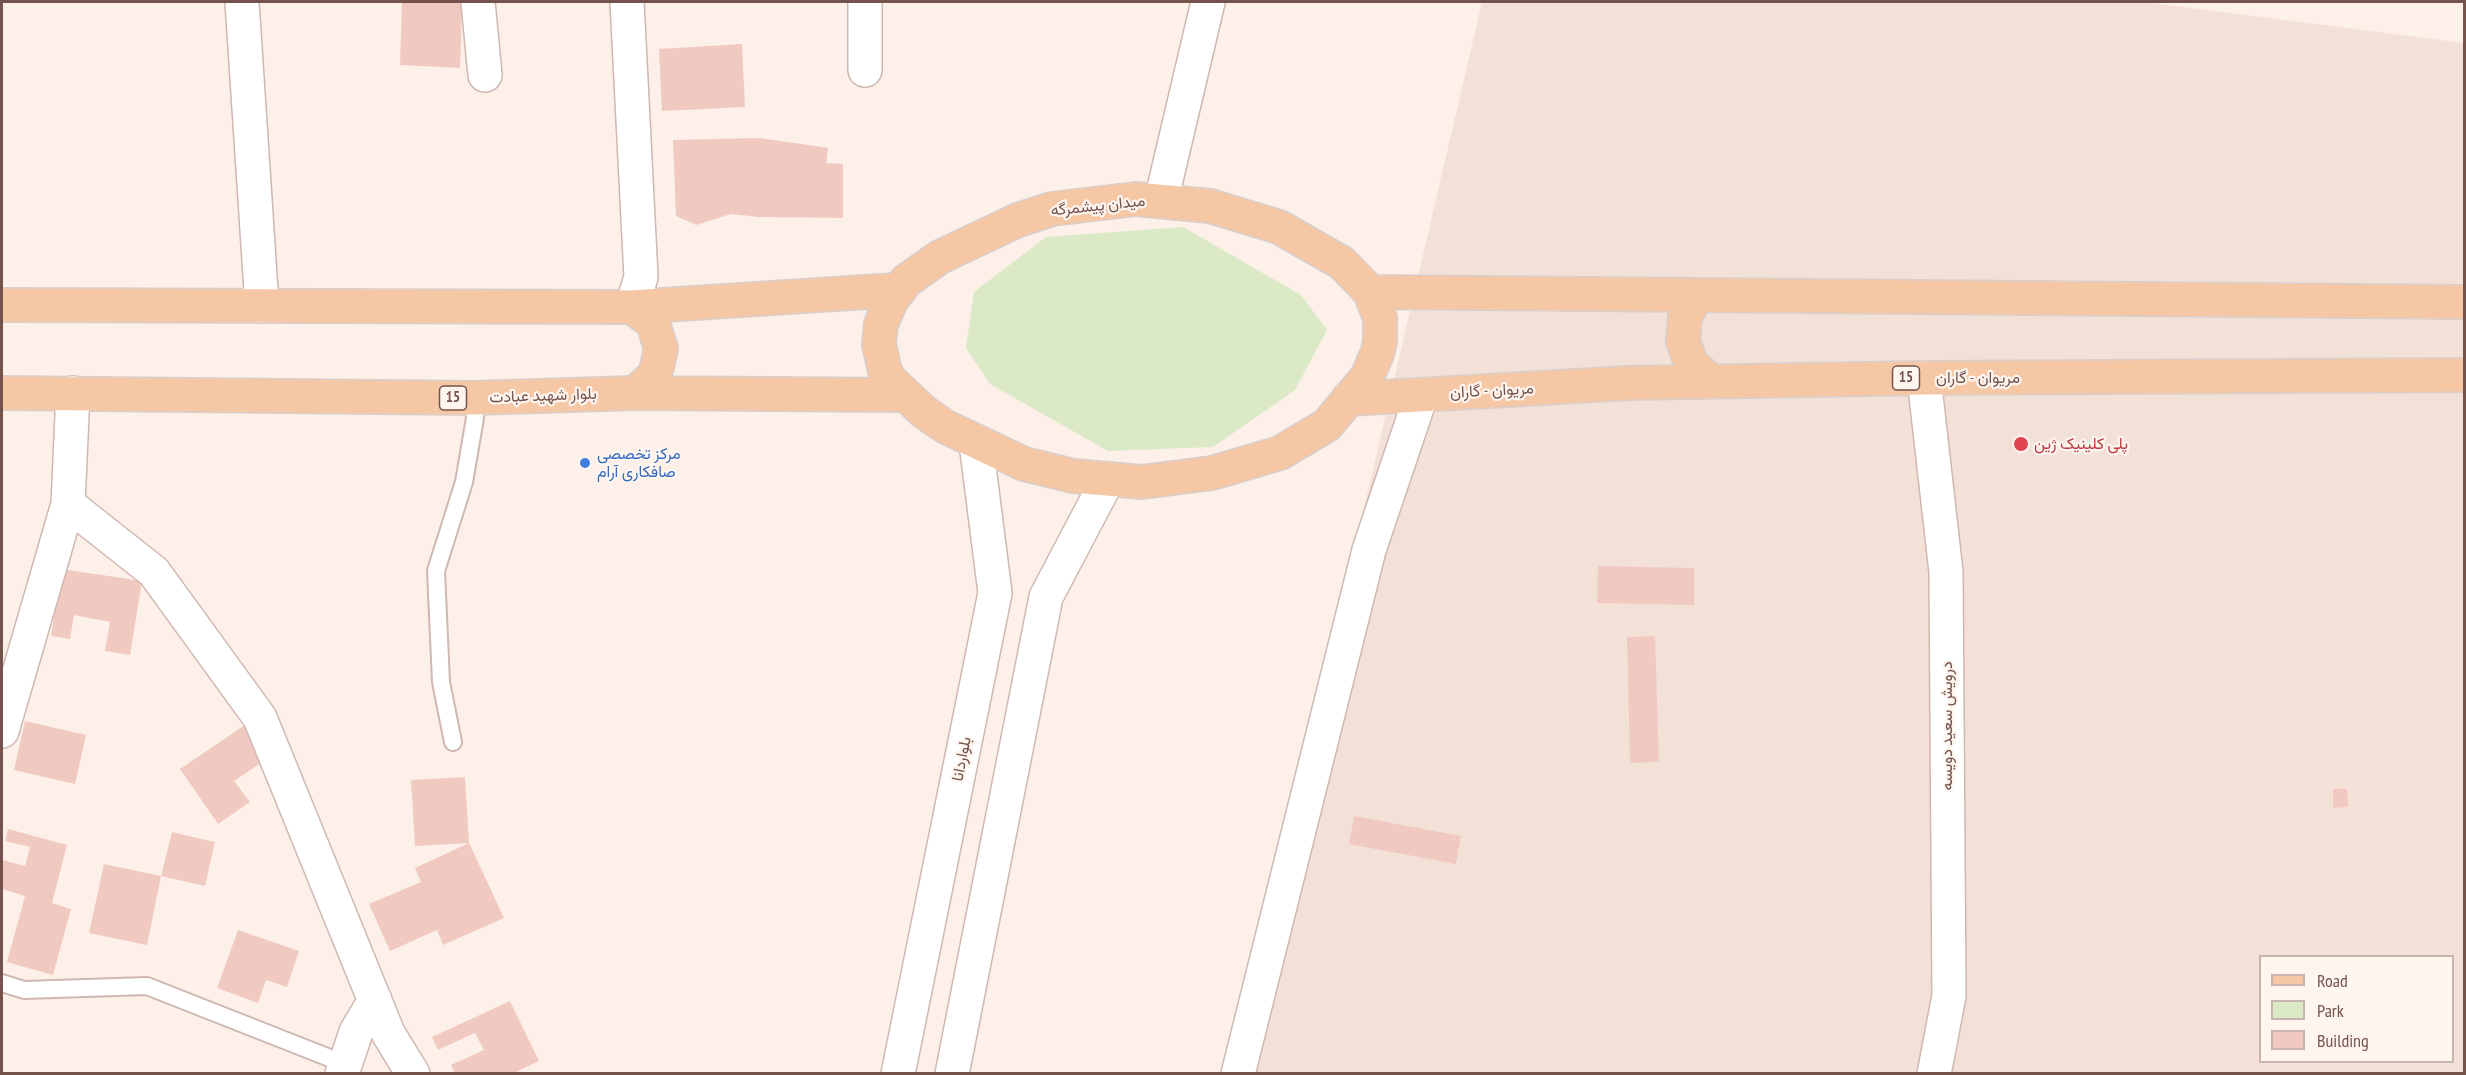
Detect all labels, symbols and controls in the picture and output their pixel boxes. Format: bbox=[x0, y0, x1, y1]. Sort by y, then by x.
street label: میدان پیشمرگه bbox=[1050, 191, 1146, 221]
road number: 15 bbox=[1892, 366, 1920, 390]
street label: مریوان - گاران bbox=[1936, 368, 2020, 388]
street label: مریوان - گاران bbox=[1450, 379, 1534, 403]
street label: بلوار شهید عبادت bbox=[489, 385, 597, 407]
road number: 15 bbox=[440, 386, 466, 410]
place label: پلی کلینیک ژین bbox=[2034, 434, 2128, 454]
marker: پلی کلینیک ژین bbox=[2012, 435, 2030, 453]
place label: مرکز تخصصی صافکاری آرام bbox=[597, 444, 681, 482]
marker: مرکز تخصصی صافکاری آرام bbox=[578, 456, 592, 470]
street label: درویش سعید دویسه bbox=[1937, 661, 1957, 791]
street label: بلواردانا bbox=[948, 735, 976, 783]
legend bbox=[2259, 955, 2454, 1063]
text: Road bbox=[2317, 969, 2348, 992]
text: Park bbox=[2317, 999, 2344, 1022]
text: Building bbox=[2317, 1029, 2369, 1052]

